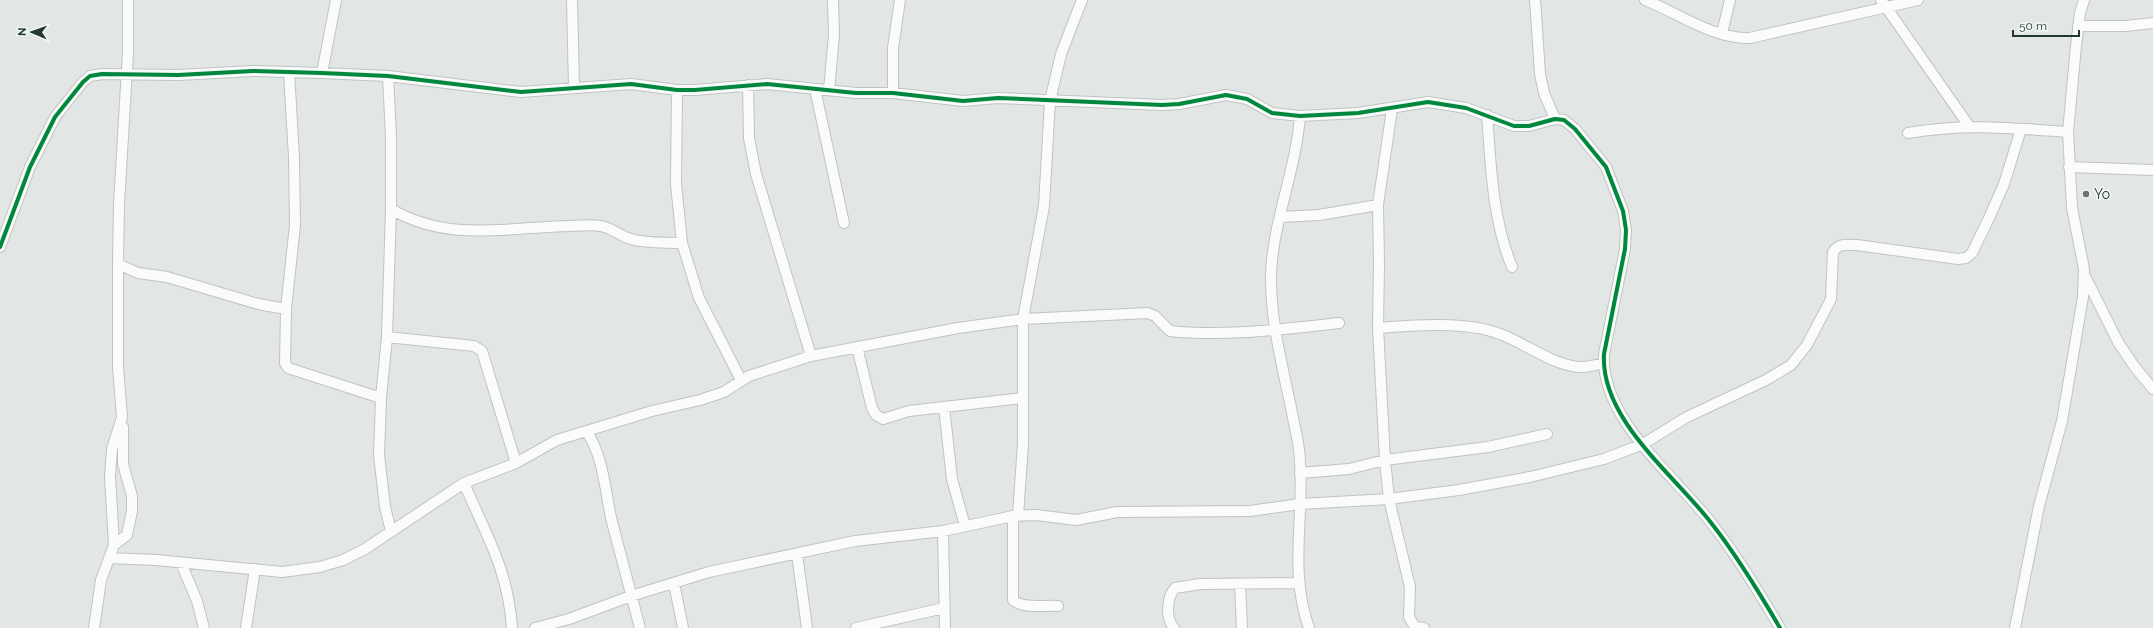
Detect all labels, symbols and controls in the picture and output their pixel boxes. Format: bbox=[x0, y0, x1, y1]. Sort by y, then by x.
north arrow bbox=[12, 12, 52, 52]
scale bar bbox=[2013, 12, 2079, 38]
text: 50 m bbox=[2019, 19, 2047, 33]
text: N bbox=[16, 27, 29, 36]
place label: Yo bbox=[2094, 186, 2110, 202]
marker: Yo bbox=[2081, 189, 2091, 199]

